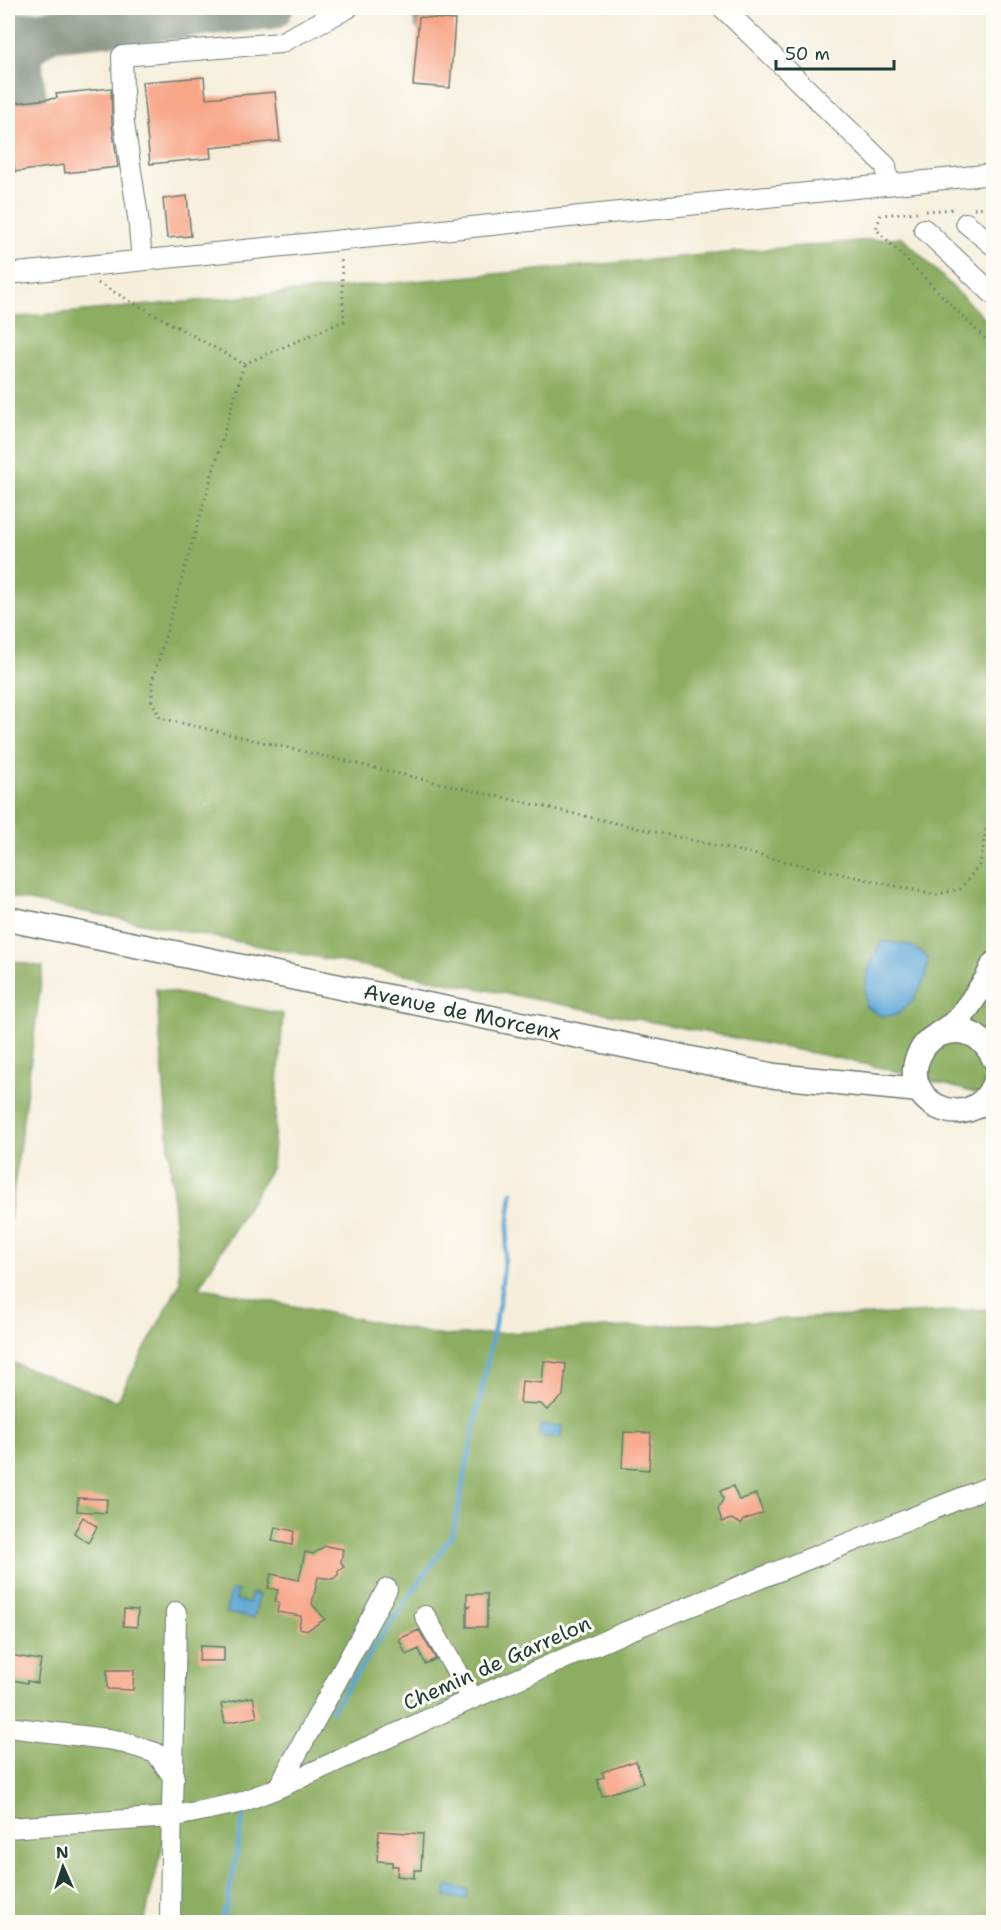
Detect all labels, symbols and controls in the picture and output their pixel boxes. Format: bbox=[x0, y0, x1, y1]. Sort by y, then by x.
scale bar bbox=[776, 33, 894, 71]
text: 50 m bbox=[785, 42, 830, 66]
street label: Avenue de Morcenx bbox=[361, 977, 563, 1047]
street label: Chemin de Garrelon bbox=[399, 1609, 595, 1717]
north arrow bbox=[33, 1837, 93, 1897]
text: N bbox=[55, 1842, 69, 1863]

